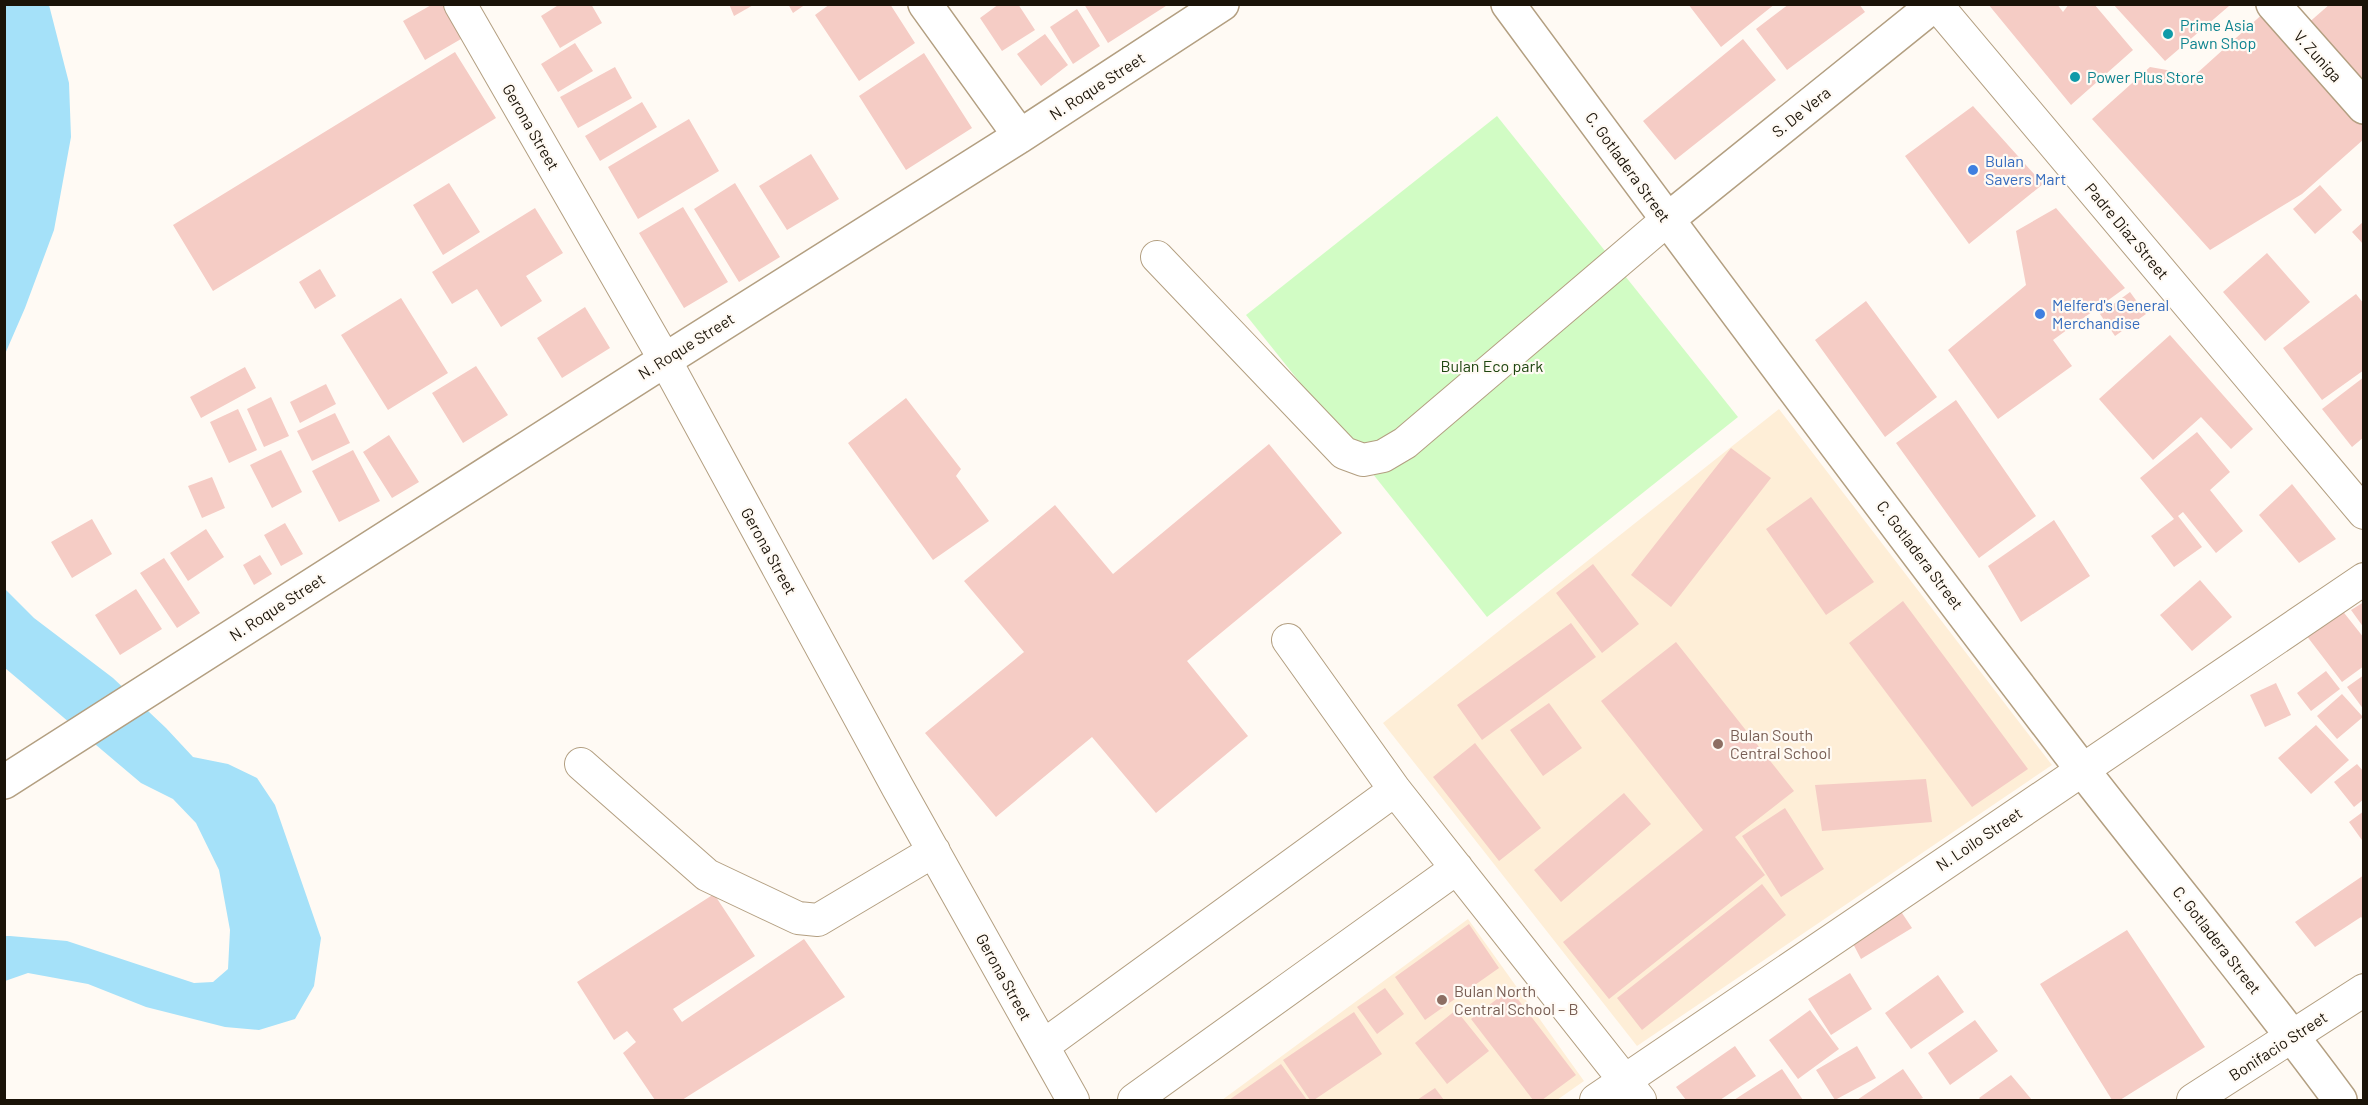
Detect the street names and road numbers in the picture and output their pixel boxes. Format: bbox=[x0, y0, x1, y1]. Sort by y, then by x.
street label: V. Zuniga bbox=[2290, 26, 2346, 85]
street label: N. Roque Street bbox=[1046, 48, 1148, 123]
street label: Gerona Street bbox=[499, 80, 564, 173]
street label: S. De Vera bbox=[1768, 82, 1834, 141]
street label: C. Gotladera Street bbox=[1582, 108, 1675, 225]
street label: Padre Diaz Street bbox=[2082, 179, 2173, 283]
street label: N. Roque Street bbox=[634, 308, 737, 383]
street label: C. Gotladera Street bbox=[1873, 496, 1968, 613]
street label: Gerona Street bbox=[738, 504, 801, 598]
street label: N. Roque Street bbox=[226, 569, 328, 644]
street label: N. Loilo Street bbox=[1932, 803, 2025, 874]
street label: C. Gotladera Street bbox=[2169, 882, 2265, 997]
street label: Gerona Street bbox=[973, 930, 1036, 1024]
street label: Bonifacio Street bbox=[2225, 1007, 2330, 1084]

